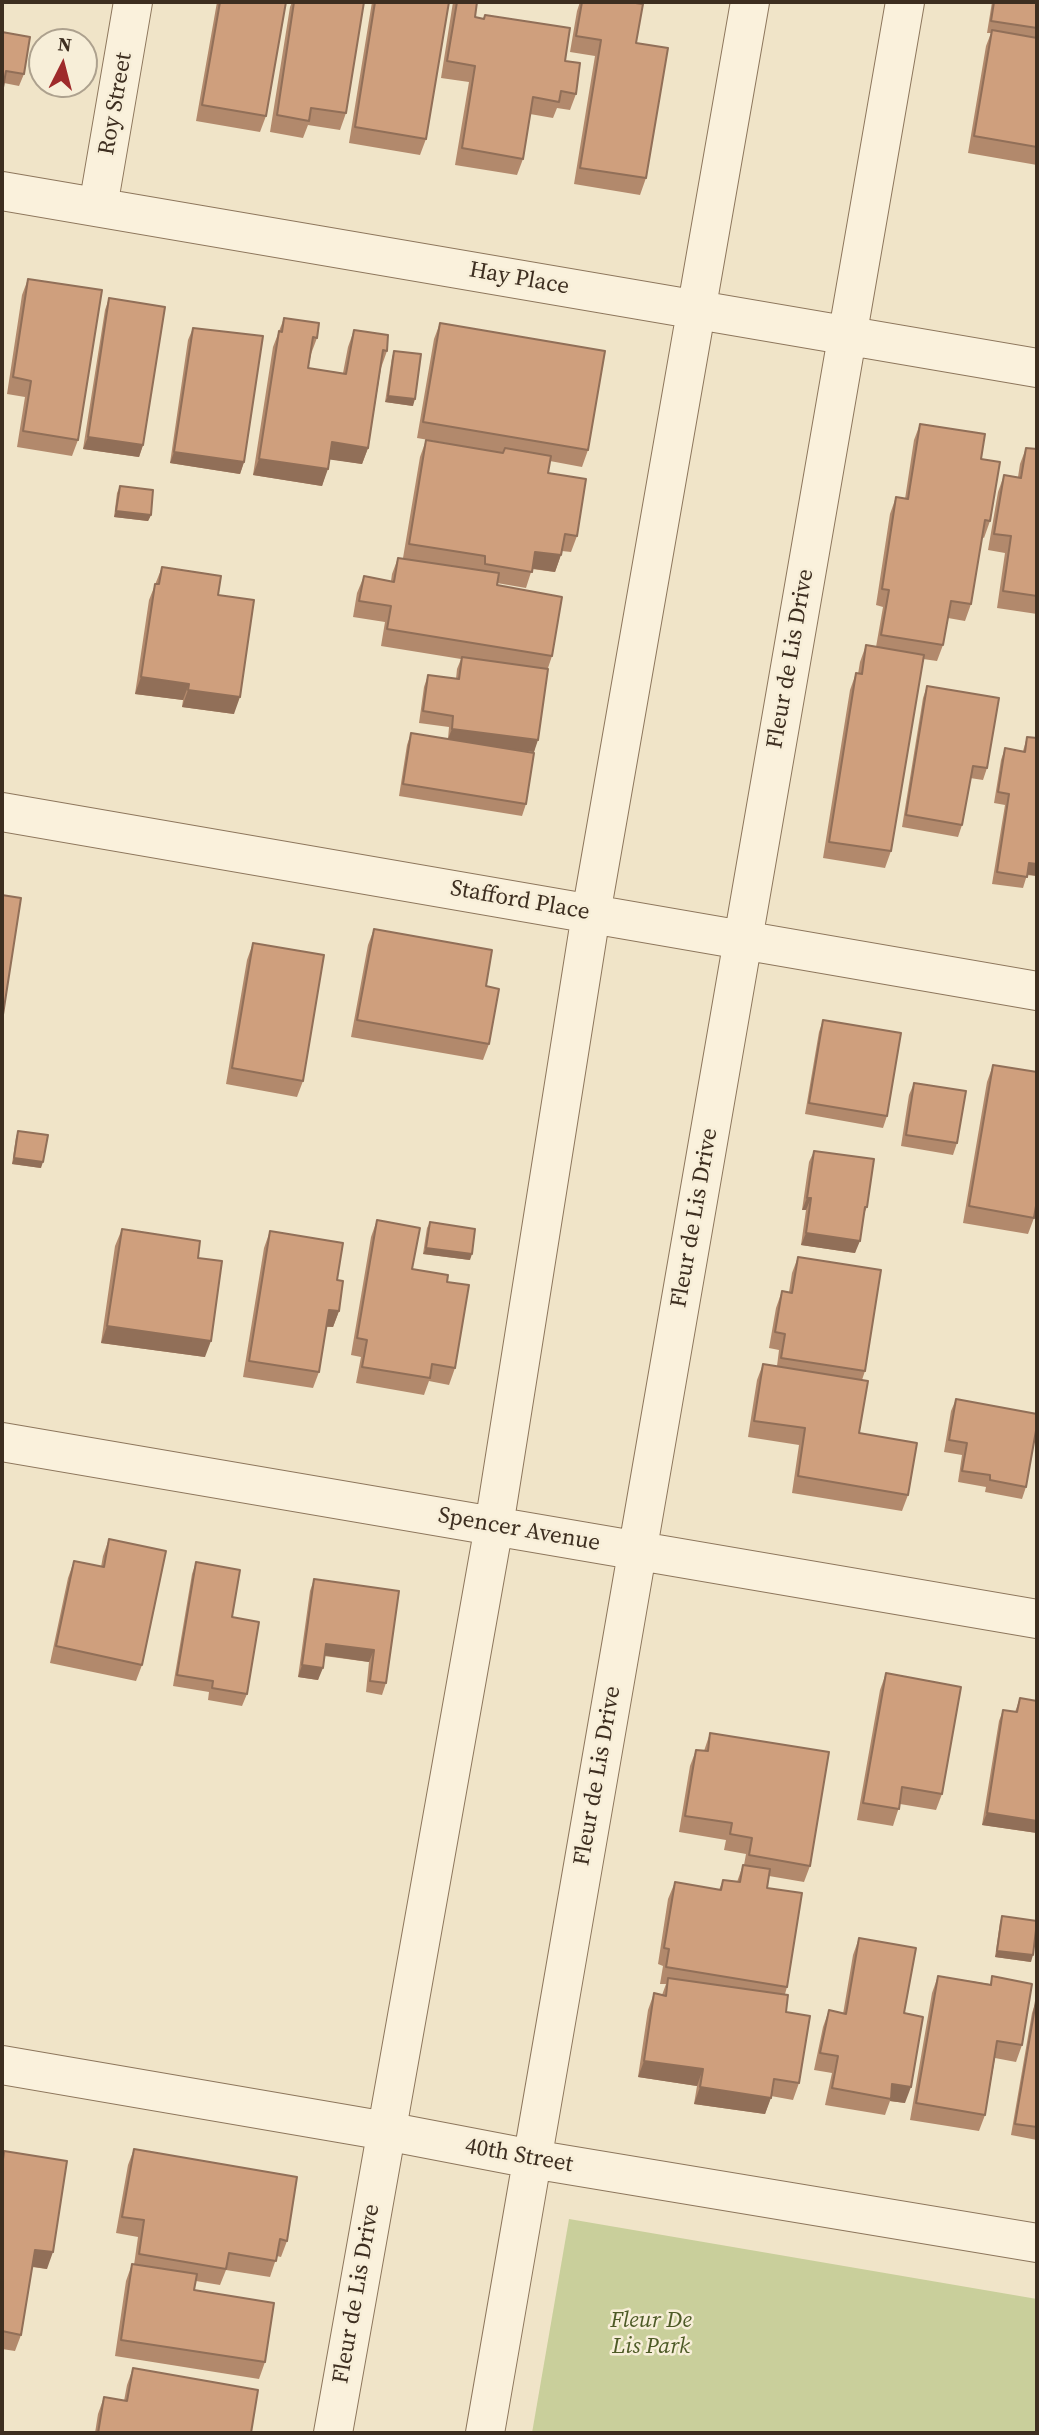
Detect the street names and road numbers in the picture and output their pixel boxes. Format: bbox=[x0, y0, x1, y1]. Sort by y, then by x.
street label: Roy Street bbox=[93, 51, 139, 157]
street label: Hay Place bbox=[467, 257, 571, 301]
street label: Fleur de Lis Drive bbox=[762, 567, 820, 751]
street label: Stafford Place bbox=[448, 875, 592, 927]
street label: Fleur de Lis Drive bbox=[666, 1126, 724, 1310]
street label: Spencer Avenue bbox=[436, 1502, 602, 1558]
street label: Fleur de Lis Drive bbox=[569, 1684, 627, 1868]
street label: 40th Street bbox=[463, 2133, 575, 2179]
street label: Fleur de Lis Drive bbox=[328, 2202, 386, 2386]

